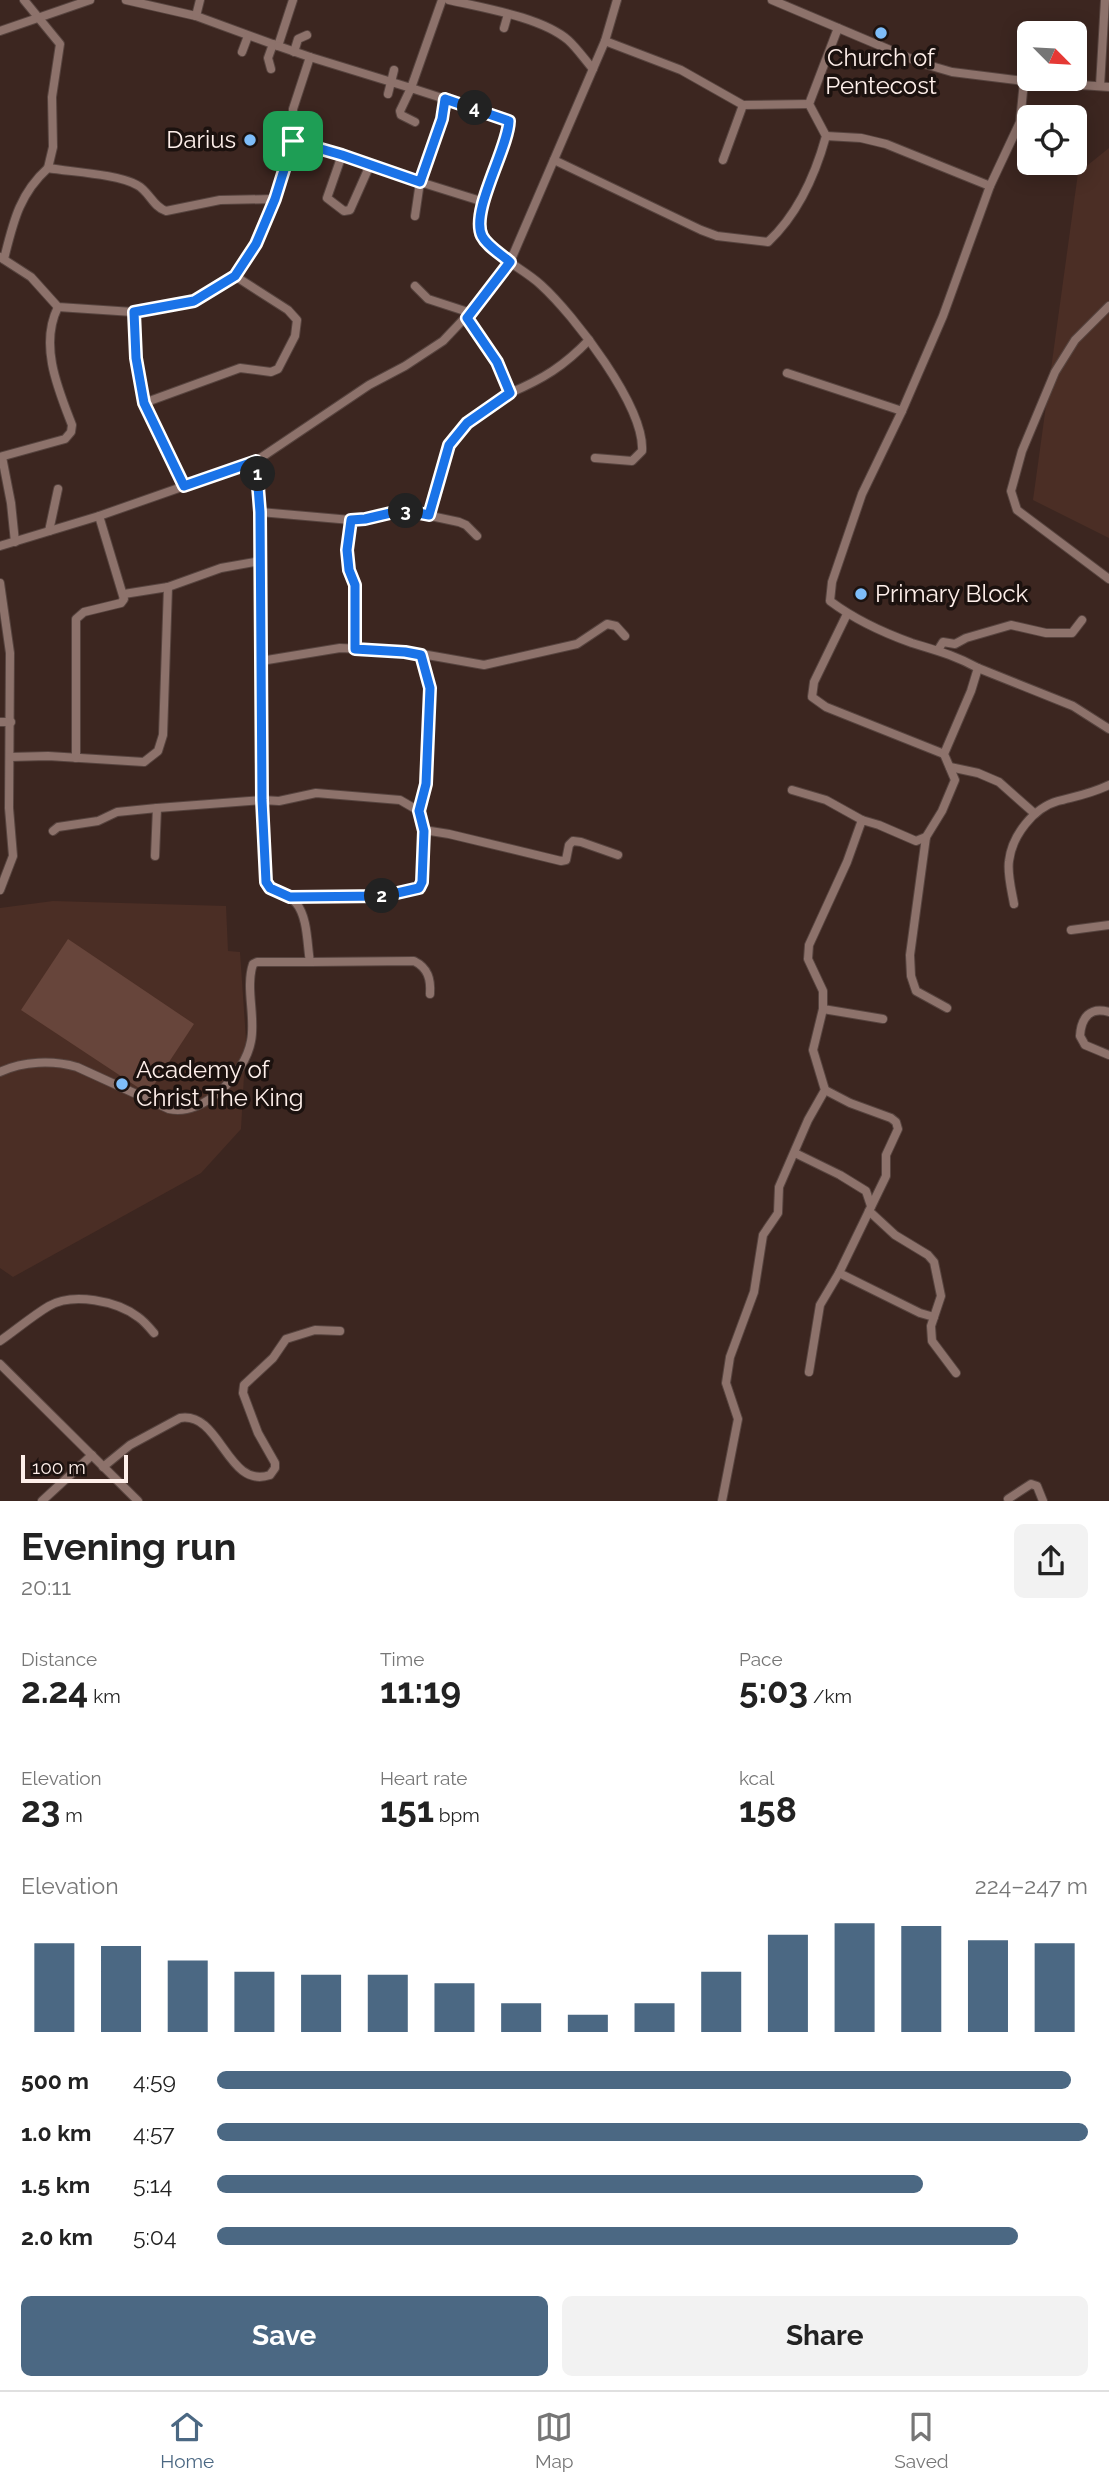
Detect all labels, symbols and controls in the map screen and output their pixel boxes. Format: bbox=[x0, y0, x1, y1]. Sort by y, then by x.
north arrow bbox=[1017, 21, 1087, 91]
map controls bbox=[1017, 21, 1087, 175]
marker: Church of Pentecost bbox=[873, 25, 889, 41]
place label: Church of Pentecost bbox=[825, 43, 937, 100]
pin: 4 bbox=[458, 90, 492, 126]
text: 4 bbox=[469, 96, 480, 118]
button: locate bbox=[1017, 105, 1087, 175]
pin bbox=[263, 111, 323, 171]
icon: arrive bbox=[274, 122, 312, 160]
place label: Darius bbox=[166, 125, 236, 154]
marker: Darius bbox=[242, 132, 258, 148]
pin: 1 bbox=[240, 456, 276, 491]
text: 1 bbox=[253, 462, 262, 484]
pin: 3 bbox=[388, 494, 424, 528]
text: 3 bbox=[400, 499, 411, 521]
place label: Primary Block bbox=[875, 579, 1029, 608]
marker: Primary Block bbox=[853, 586, 869, 602]
pin: 2 bbox=[364, 878, 400, 914]
text: 2 bbox=[376, 884, 387, 906]
place label: Academy of Christ The King bbox=[136, 1055, 304, 1112]
marker: Academy of Christ The King bbox=[114, 1076, 130, 1092]
scale bar bbox=[21, 1452, 128, 1484]
text: 100 m bbox=[32, 1456, 86, 1478]
text: Evening run bbox=[21, 1524, 236, 1569]
button: share bbox=[1014, 1524, 1088, 1598]
text: 20:11 bbox=[21, 1573, 71, 1600]
text: Distance bbox=[21, 1648, 97, 1670]
text: Time bbox=[380, 1648, 424, 1670]
text: Pace bbox=[739, 1648, 783, 1670]
text: 2.24 bbox=[21, 1670, 88, 1711]
text: 11:19 bbox=[380, 1670, 461, 1711]
text: 5:03 bbox=[739, 1670, 808, 1711]
text: km bbox=[88, 1685, 121, 1707]
text: /km bbox=[808, 1685, 852, 1707]
text: Elevation bbox=[21, 1767, 102, 1789]
text: Heart rate bbox=[380, 1767, 468, 1789]
text: kcal bbox=[739, 1767, 775, 1789]
text: 23 bbox=[21, 1789, 60, 1830]
text: 151 bbox=[380, 1789, 434, 1830]
text: 158 bbox=[739, 1789, 797, 1830]
text: m bbox=[60, 1804, 83, 1826]
text: bpm bbox=[434, 1804, 480, 1826]
text: Elevation bbox=[21, 1872, 119, 1899]
text: 224–247 m bbox=[975, 1872, 1088, 1899]
text: 500 m bbox=[21, 2067, 89, 2094]
text: 4:59 bbox=[133, 2067, 176, 2094]
text: 1.0 km bbox=[21, 2119, 91, 2146]
text: 4:57 bbox=[133, 2119, 175, 2146]
text: 1.5 km bbox=[21, 2171, 90, 2198]
text: 5:14 bbox=[133, 2171, 172, 2198]
text: 2.0 km bbox=[21, 2223, 93, 2250]
text: 5:04 bbox=[133, 2223, 177, 2250]
button: Save bbox=[21, 2296, 548, 2376]
button: Share bbox=[562, 2296, 1088, 2376]
tab: Home bbox=[160, 2408, 214, 2472]
tab: Map bbox=[535, 2408, 574, 2472]
tab: Saved bbox=[894, 2408, 949, 2472]

